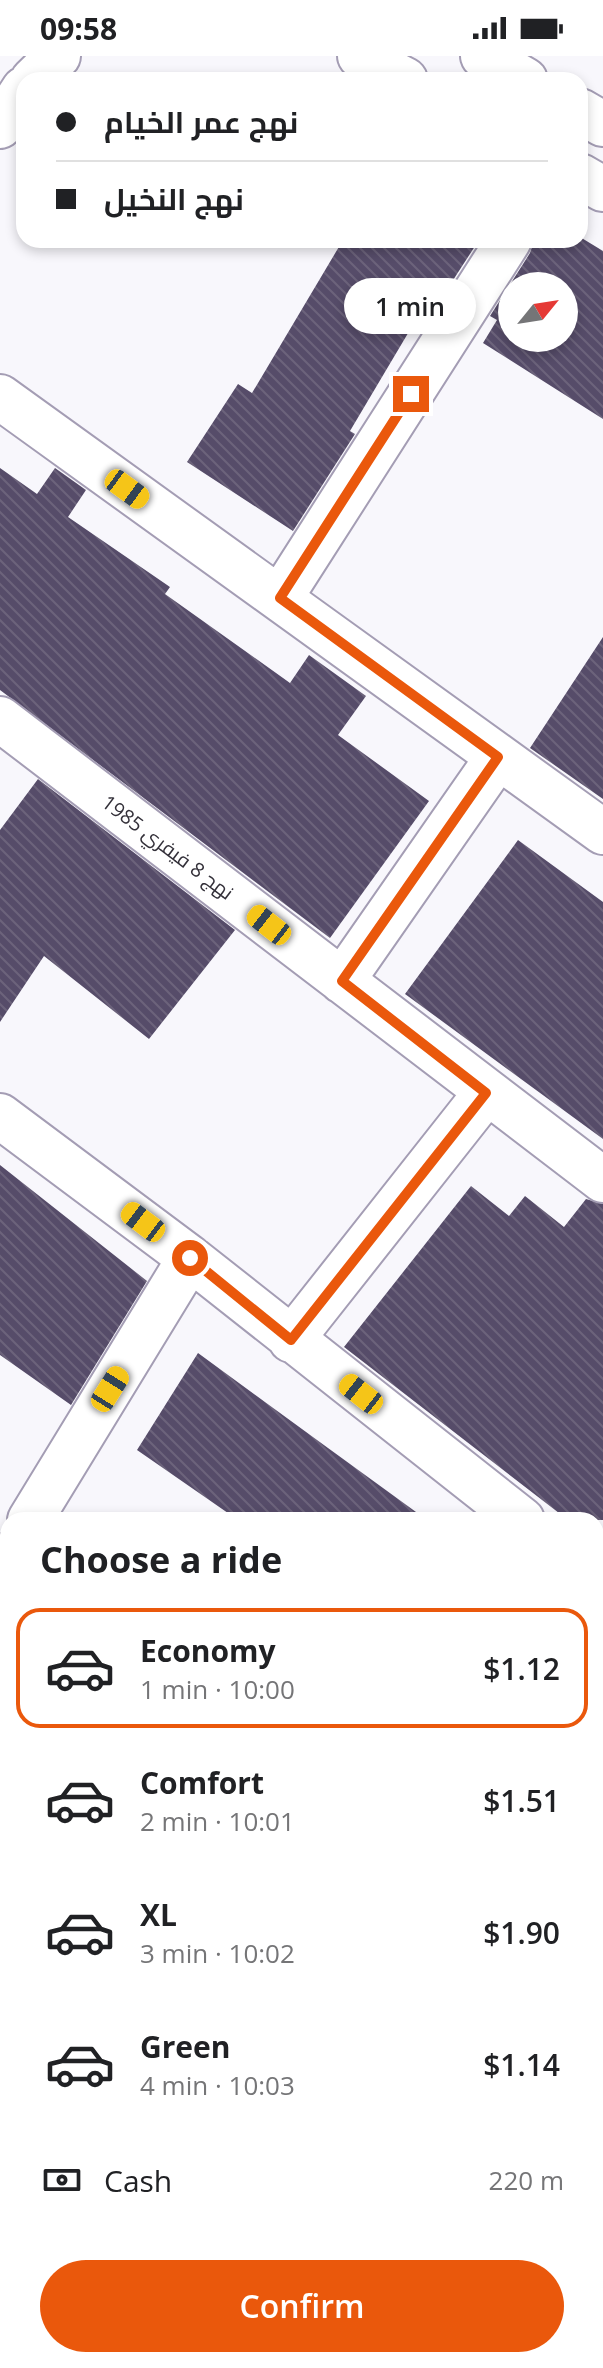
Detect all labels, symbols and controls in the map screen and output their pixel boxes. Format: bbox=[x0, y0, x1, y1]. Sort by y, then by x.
text: 09:58 bbox=[40, 8, 117, 49]
text: نهج عمر الخيام bbox=[104, 101, 298, 142]
text: نهج النخيل bbox=[104, 178, 244, 219]
north arrow bbox=[498, 272, 578, 352]
map controls bbox=[498, 272, 578, 352]
callout: 1 min bbox=[345, 278, 477, 334]
text: 1 min bbox=[375, 288, 445, 324]
route end bbox=[393, 376, 429, 412]
car bbox=[101, 465, 153, 513]
street label: نهج 8 فيفري 1985 bbox=[95, 788, 239, 908]
car bbox=[243, 901, 295, 949]
car bbox=[117, 1198, 169, 1246]
route start bbox=[172, 1240, 208, 1276]
car bbox=[87, 1362, 133, 1416]
car bbox=[335, 1370, 387, 1418]
text: Choose a ride bbox=[40, 1535, 282, 1584]
text: Economy bbox=[140, 1630, 276, 1671]
icon: car bbox=[44, 1632, 116, 1704]
text: $1.12 bbox=[483, 1648, 560, 1689]
text: 1 min · 10:00 bbox=[140, 1671, 295, 1707]
text: Comfort bbox=[140, 1762, 264, 1803]
icon: car bbox=[44, 1764, 116, 1836]
text: $1.51 bbox=[483, 1780, 560, 1821]
text: 2 min · 10:01 bbox=[140, 1803, 295, 1839]
text: XL bbox=[140, 1894, 177, 1935]
icon: car bbox=[44, 1896, 116, 1968]
text: $1.90 bbox=[483, 1912, 560, 1953]
text: 3 min · 10:02 bbox=[140, 1935, 295, 1971]
text: Green bbox=[140, 2026, 231, 2067]
icon: car bbox=[44, 2028, 116, 2100]
text: $1.14 bbox=[483, 2044, 560, 2085]
text: 4 min · 10:03 bbox=[140, 2067, 295, 2103]
icon: cash bbox=[40, 2158, 84, 2202]
text: Cash bbox=[104, 2160, 172, 2201]
text: 220 m bbox=[489, 2162, 564, 2198]
button: Confirm bbox=[40, 2260, 564, 2352]

